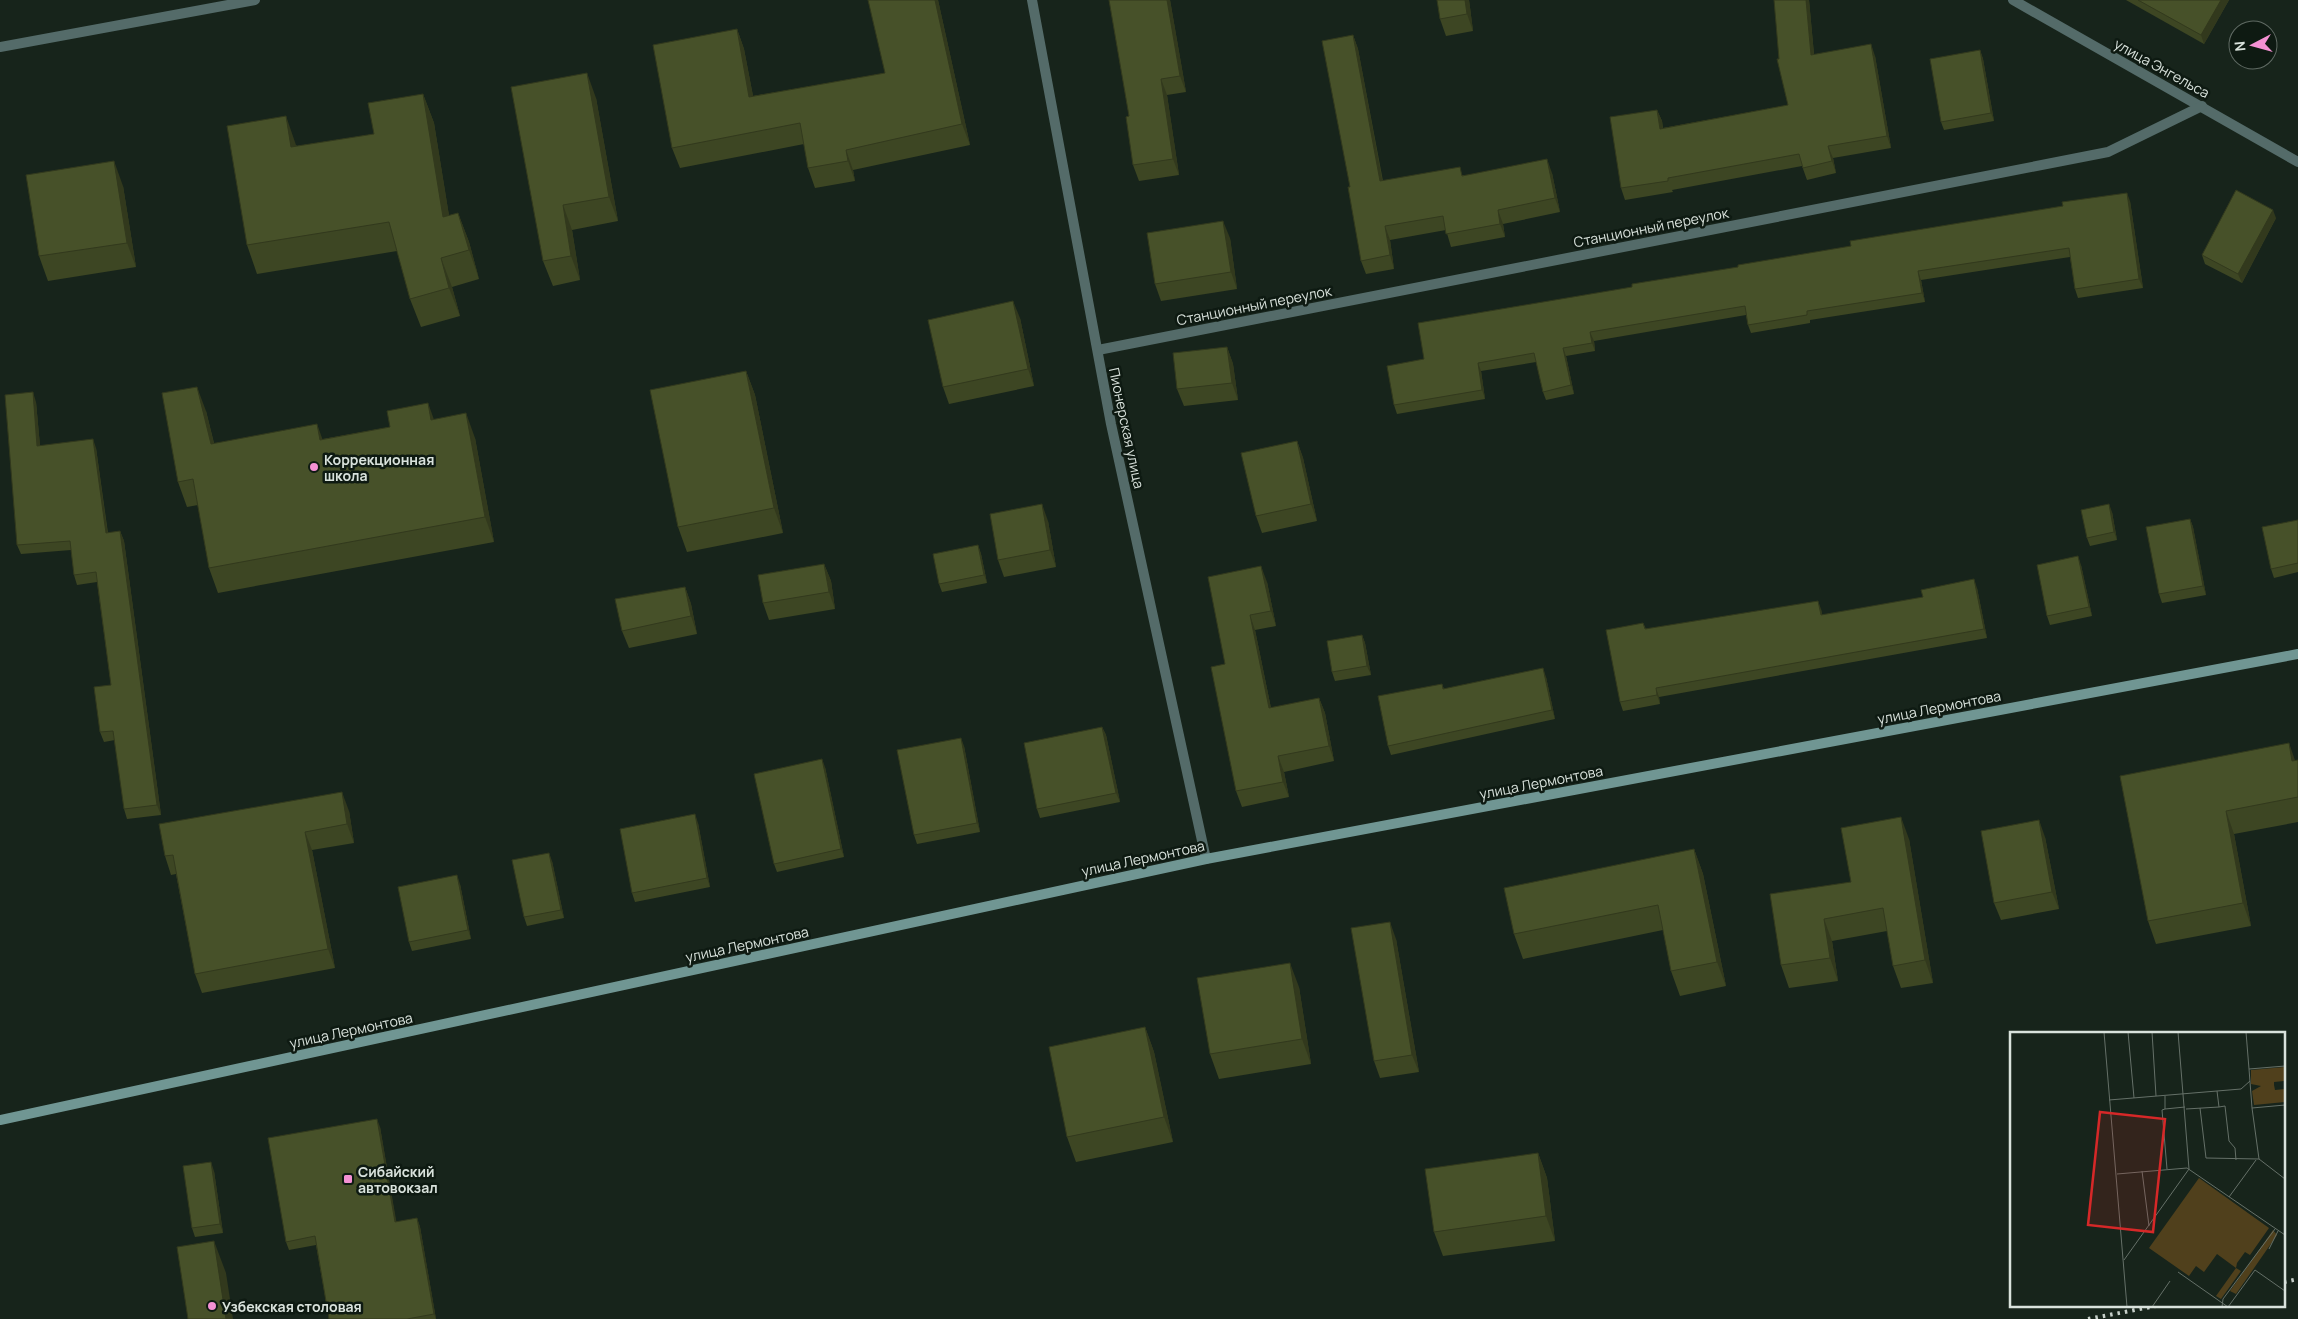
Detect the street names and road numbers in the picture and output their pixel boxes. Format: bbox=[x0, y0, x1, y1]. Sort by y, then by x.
street label: улица Энгельса bbox=[2111, 34, 2213, 102]
street label: Станционный переулок bbox=[1572, 202, 1731, 251]
street label: Станционный переулок bbox=[1175, 280, 1334, 329]
street label: Пионерская улица bbox=[1105, 366, 1149, 490]
street label: улица Лермонтова bbox=[1876, 686, 2002, 728]
street label: улица Лермонтова bbox=[1478, 761, 1604, 803]
street label: улица Лермонтова bbox=[1080, 836, 1206, 880]
street label: улица Лермонтова bbox=[684, 922, 810, 966]
street label: улица Лермонтова bbox=[288, 1008, 414, 1052]

